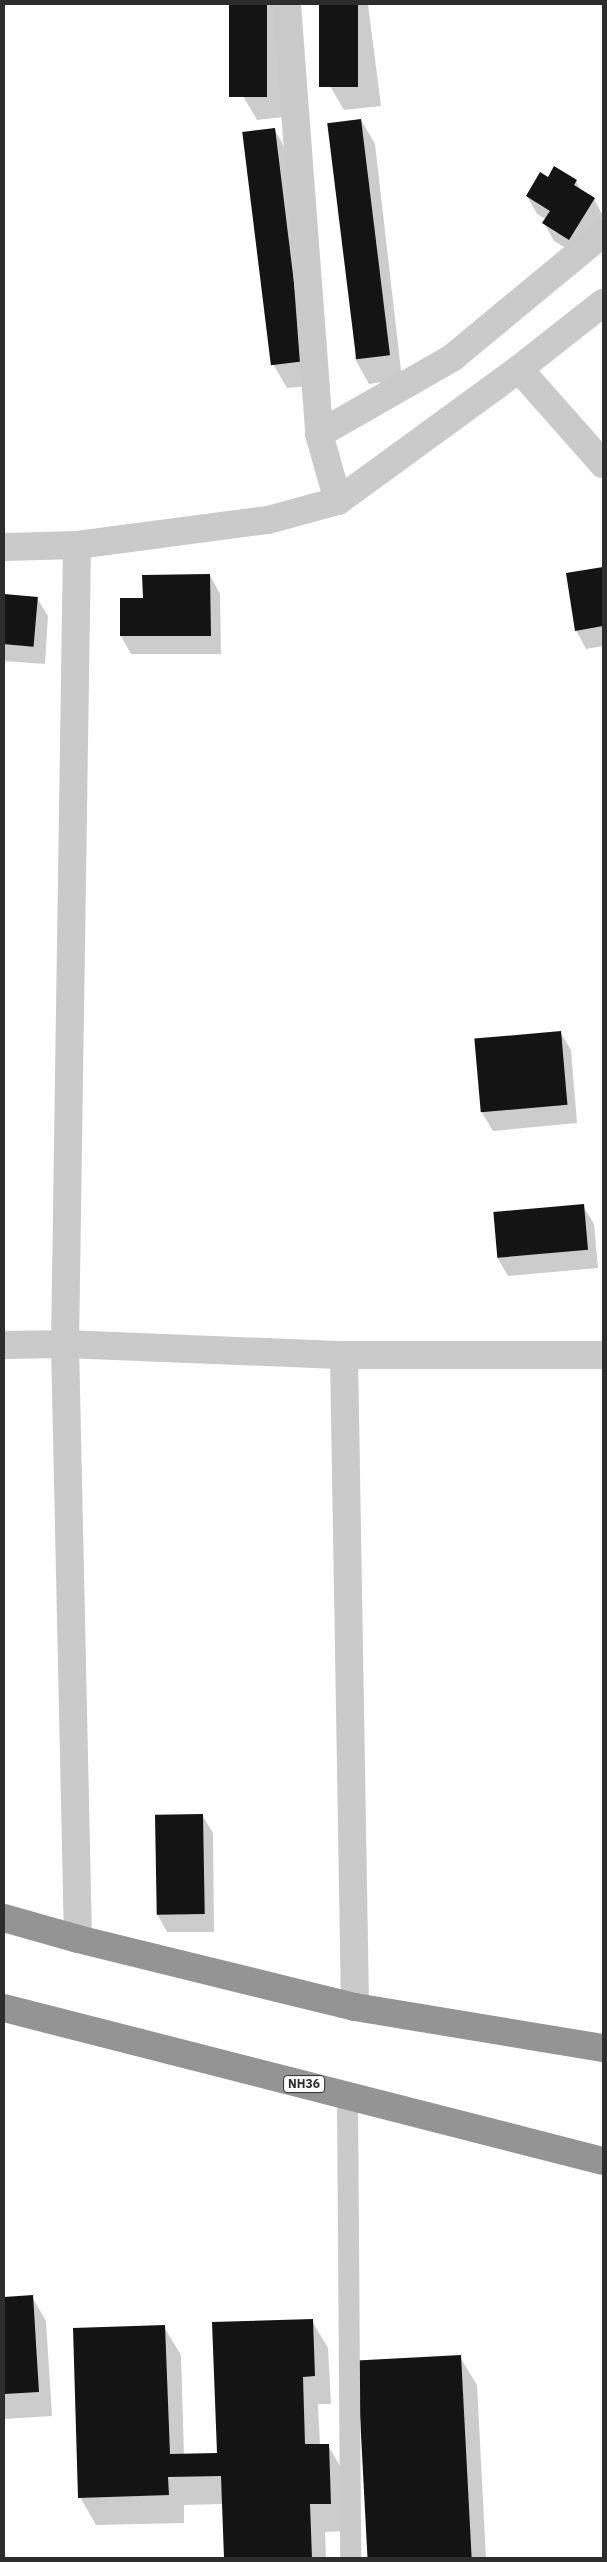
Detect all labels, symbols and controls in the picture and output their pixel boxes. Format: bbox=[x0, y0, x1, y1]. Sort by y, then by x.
road number: NH36 bbox=[283, 2074, 325, 2094]

